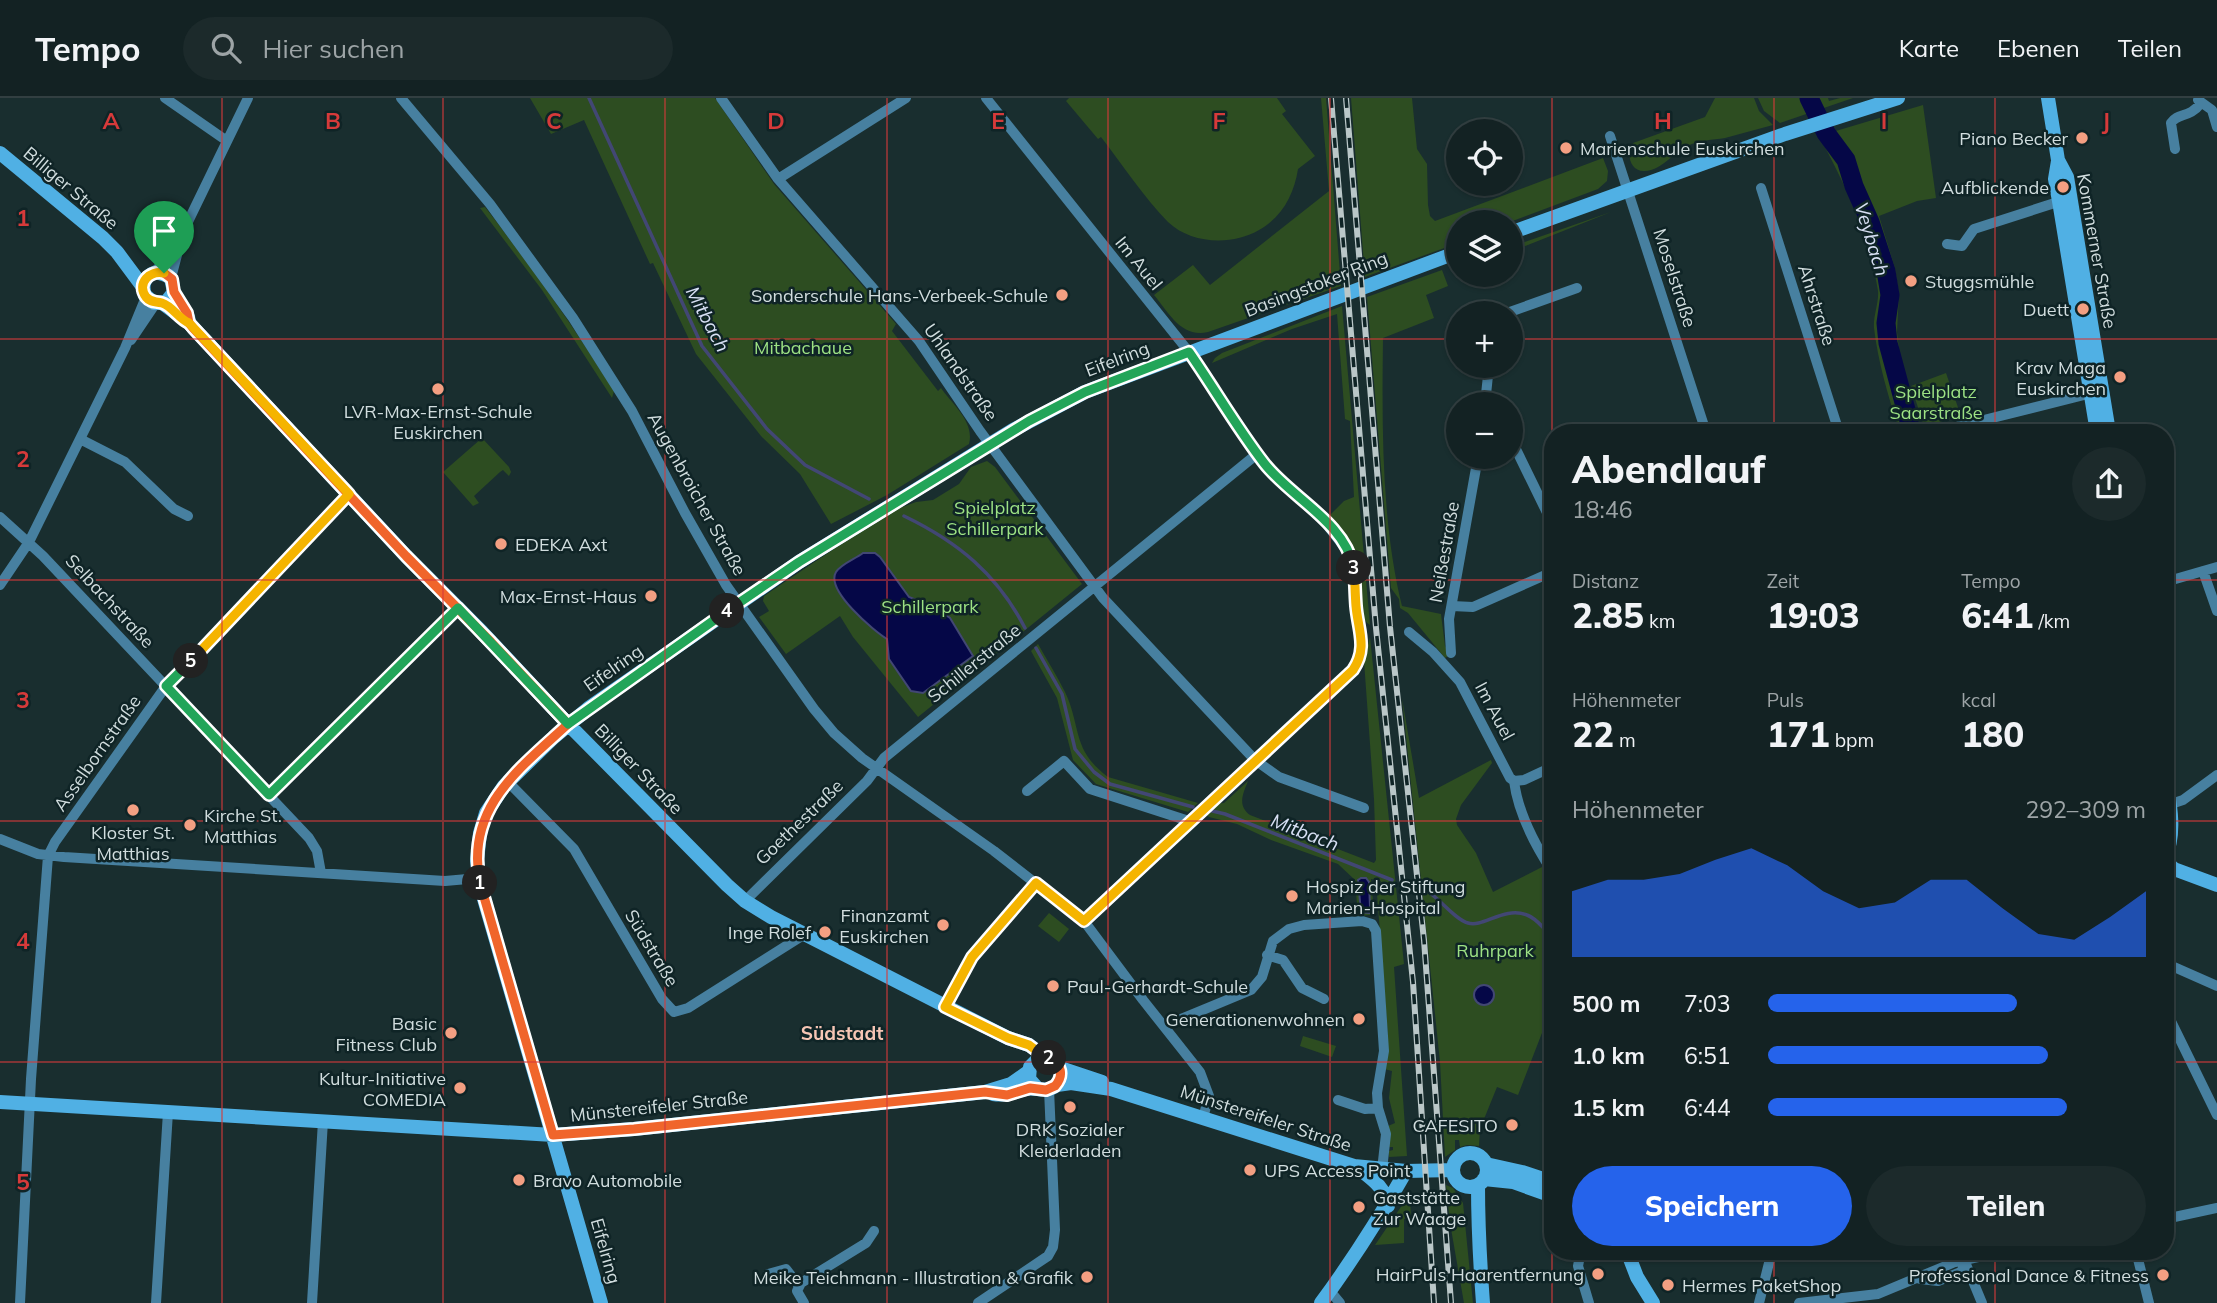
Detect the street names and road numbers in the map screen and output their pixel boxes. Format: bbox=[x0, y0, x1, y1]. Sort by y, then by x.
street label: Billiger Straße bbox=[19, 142, 123, 234]
street label: Kommerner Straße bbox=[2072, 172, 2122, 330]
street label: Moselstraße bbox=[1648, 226, 1702, 330]
street label: Im Auel bbox=[1110, 231, 1168, 295]
street label: Basingstoker Ring bbox=[1241, 246, 1391, 322]
street label: Ahrstraße bbox=[1793, 262, 1841, 348]
street label: Uhlandstraße bbox=[919, 319, 1003, 425]
street label: Eifelring bbox=[1082, 336, 1152, 382]
street label: Augenbroicher Straße bbox=[643, 408, 751, 580]
street label: Neißestraße bbox=[1424, 500, 1464, 604]
street label: Selbachstraße bbox=[61, 549, 159, 653]
street label: Schillerstraße bbox=[923, 618, 1025, 708]
street label: Eifelring bbox=[579, 639, 647, 697]
street label: Im Auel bbox=[1470, 678, 1520, 744]
street label: Asselbornstraße bbox=[48, 690, 146, 816]
street label: Billiger Straße bbox=[590, 719, 688, 819]
street label: Goethestraße bbox=[750, 774, 848, 870]
street label: Südstraße bbox=[620, 905, 684, 991]
street label: Münstereifeler Straße bbox=[1178, 1079, 1354, 1157]
street label: Münstereifeler Straße bbox=[569, 1085, 749, 1127]
street label: Eifelring bbox=[586, 1216, 626, 1286]

